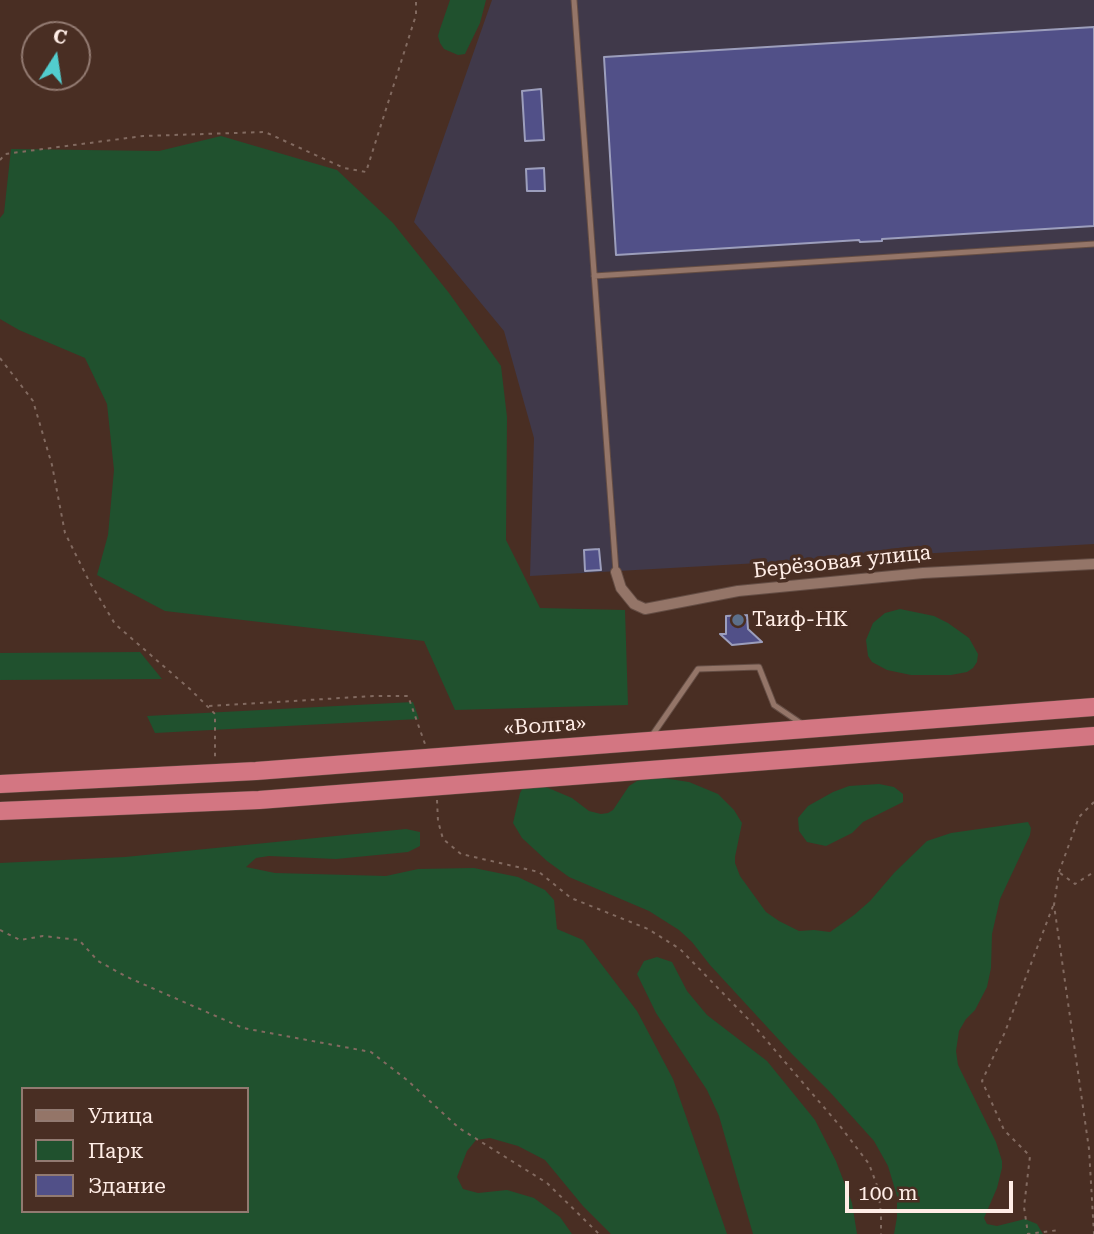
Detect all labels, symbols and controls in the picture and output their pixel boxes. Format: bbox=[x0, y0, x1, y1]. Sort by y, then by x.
north arrow bbox=[21, 21, 91, 91]
text: С bbox=[51, 24, 69, 50]
street label: Берёзовая улица bbox=[752, 540, 932, 584]
place label: Таиф-НК bbox=[752, 607, 848, 633]
marker: Таиф-НК bbox=[730, 612, 746, 628]
street label: «Волга» bbox=[503, 711, 587, 741]
legend bbox=[21, 1087, 248, 1213]
text: Улица bbox=[88, 1104, 153, 1128]
text: Парк bbox=[88, 1139, 144, 1163]
scale bar bbox=[849, 1168, 1017, 1212]
text: Здание bbox=[88, 1174, 166, 1198]
text: 100 m bbox=[858, 1181, 918, 1205]

